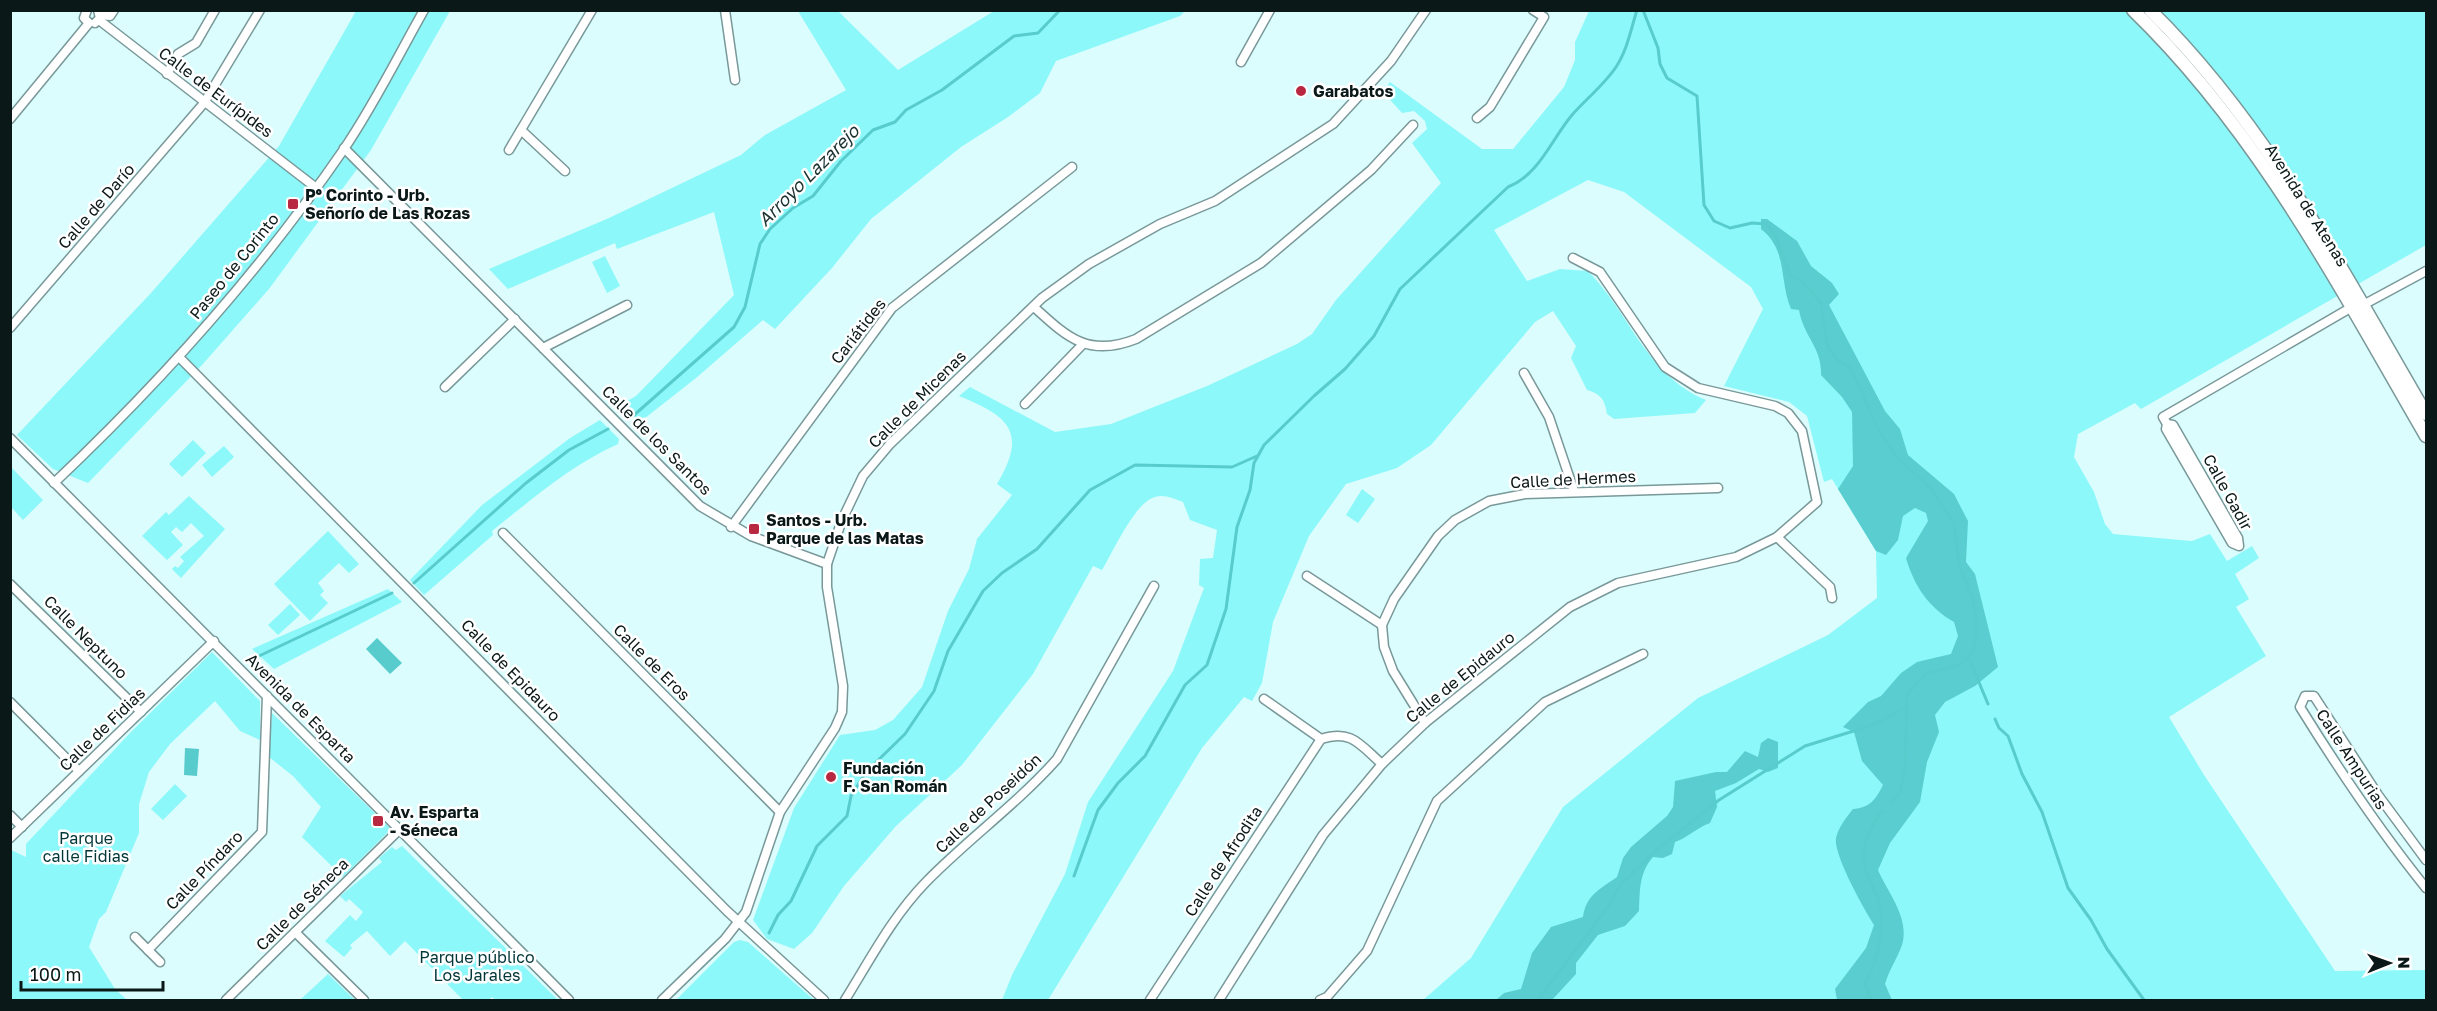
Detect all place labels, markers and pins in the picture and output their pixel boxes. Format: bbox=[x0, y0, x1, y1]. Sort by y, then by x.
place label: Garabatos bbox=[1313, 81, 1393, 101]
marker: Garabatos bbox=[1294, 84, 1308, 98]
place label: Pº Corinto - Urb. Señorío de Las Rozas bbox=[305, 185, 470, 223]
marker: Pº Corinto - Urb. Señorío de Las Rozas bbox=[286, 197, 300, 211]
place label: Santos - Urb. Parque de las Matas bbox=[766, 510, 924, 548]
marker: Santos - Urb. Parque de las Matas bbox=[747, 522, 761, 536]
place label: Fundación F. San Román bbox=[843, 758, 947, 796]
marker: Fundación F. San Román bbox=[824, 770, 838, 784]
place label: Av. Esparta - Séneca bbox=[390, 802, 479, 840]
marker: Av. Esparta - Séneca bbox=[371, 814, 385, 828]

